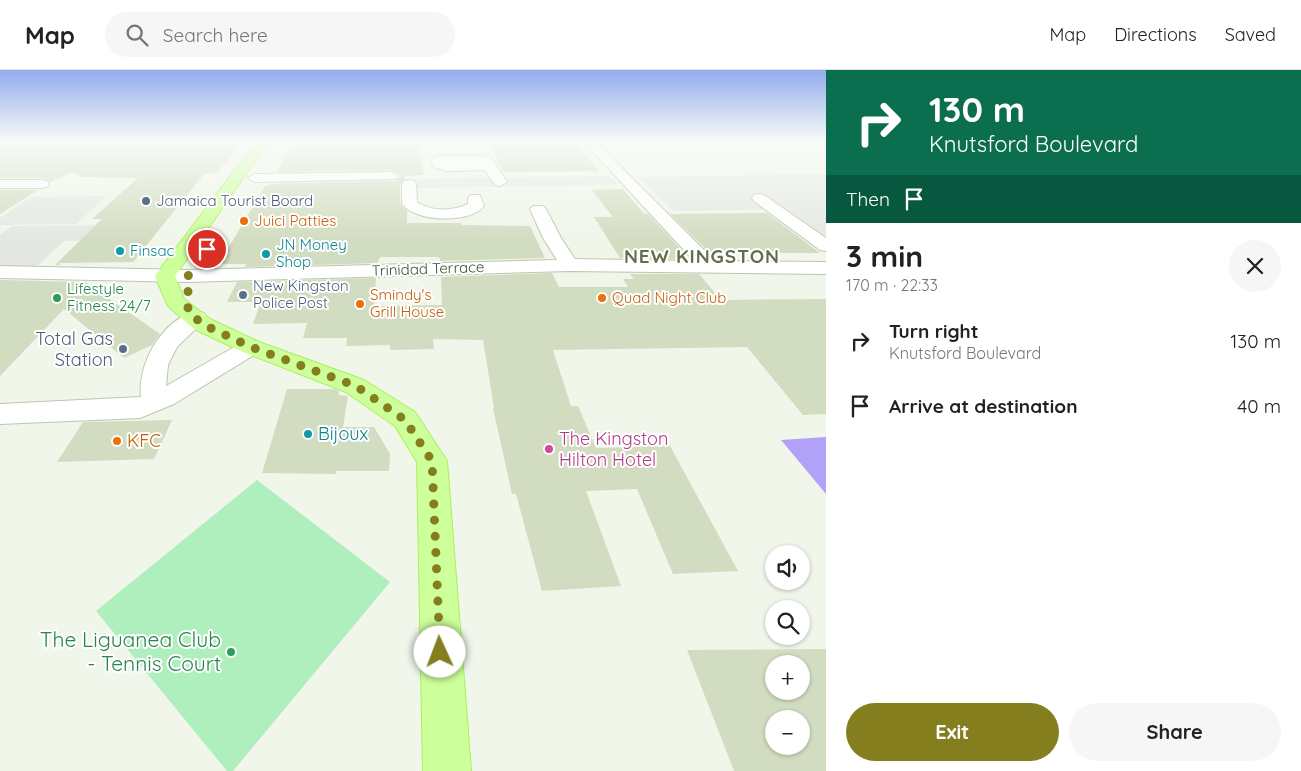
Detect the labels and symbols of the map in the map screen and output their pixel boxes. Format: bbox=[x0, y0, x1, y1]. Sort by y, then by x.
place label: Jamaica Tourist Board bbox=[156, 191, 313, 210]
marker: Jamaica Tourist Board bbox=[140, 195, 152, 207]
place label: Juici Patties bbox=[254, 211, 336, 230]
marker: Juici Patties bbox=[238, 215, 250, 227]
pin bbox=[186, 228, 228, 270]
place label: JN Money Shop bbox=[276, 235, 347, 271]
place label: Finsac bbox=[130, 241, 175, 260]
district label: NEW KINGSTON bbox=[624, 244, 780, 268]
marker: Finsac bbox=[114, 245, 126, 257]
marker: JN Money Shop bbox=[260, 248, 272, 260]
street label: Trinidad Terrace bbox=[371, 257, 485, 280]
place label: New Kingston Police Post bbox=[253, 276, 349, 312]
place label: Lifestyle Fitness 24/7 bbox=[67, 279, 151, 315]
place label: Smindy's Grill House bbox=[370, 285, 444, 321]
place label: Quad Night Club bbox=[612, 288, 726, 307]
marker: New Kingston Police Post bbox=[237, 289, 249, 301]
marker: Lifestyle Fitness 24/7 bbox=[51, 292, 63, 304]
marker: Quad Night Club bbox=[596, 292, 608, 304]
marker: Smindy's Grill House bbox=[354, 298, 366, 310]
place label: Total Gas Station bbox=[35, 327, 113, 371]
marker: Total Gas Station bbox=[117, 343, 129, 355]
place label: Bijoux bbox=[318, 422, 369, 445]
place label: The Kingston Hilton Hotel bbox=[559, 427, 668, 471]
marker: Bijoux bbox=[302, 428, 314, 440]
place label: KFC bbox=[127, 429, 161, 452]
marker: KFC bbox=[111, 435, 123, 447]
marker: The Kingston Hilton Hotel bbox=[543, 443, 555, 455]
position arrow bbox=[413, 625, 465, 677]
place label: The Liguanea Club - Tennis Court bbox=[40, 626, 221, 676]
marker: The Liguanea Club - Tennis Court bbox=[225, 646, 237, 658]

